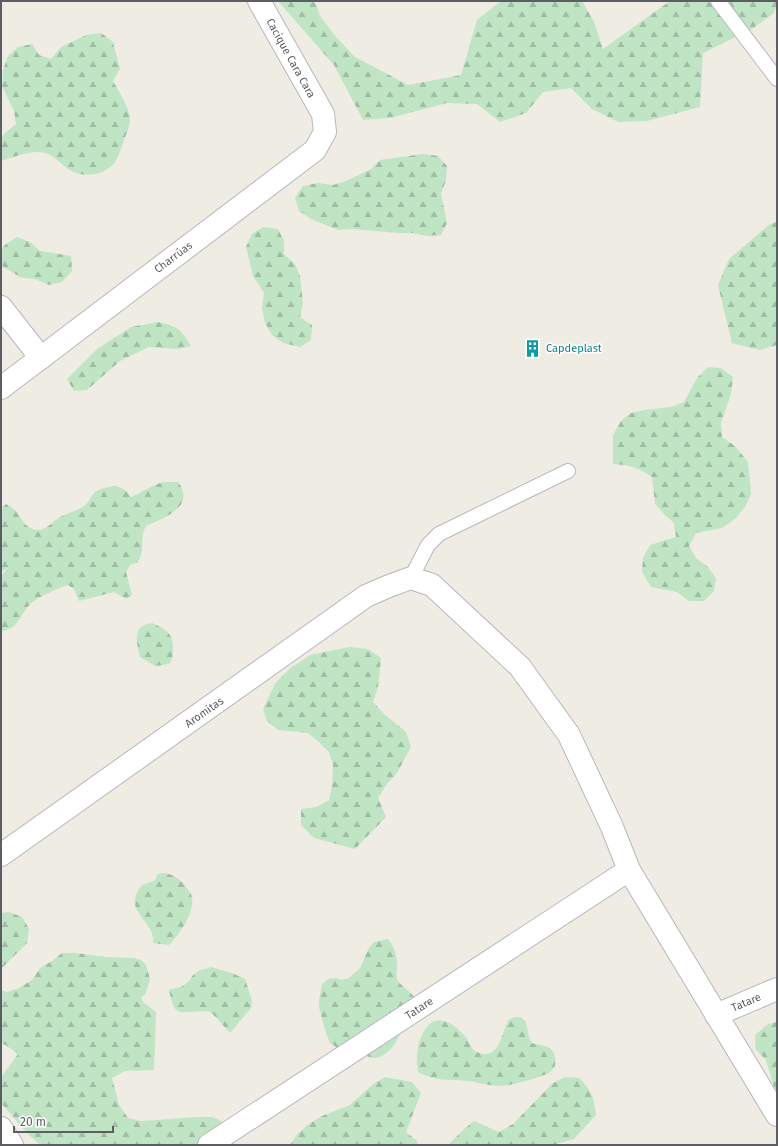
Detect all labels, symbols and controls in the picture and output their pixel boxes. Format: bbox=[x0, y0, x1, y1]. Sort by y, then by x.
street label: Cacique Cara Cara bbox=[263, 16, 318, 100]
street label: Charrúas bbox=[152, 239, 195, 276]
building icon: Capdeplast bbox=[523, 338, 543, 358]
place label: Capdeplast bbox=[546, 342, 602, 355]
street label: Aromitas bbox=[183, 694, 226, 730]
street label: Tatare bbox=[729, 990, 763, 1014]
street label: Tatare bbox=[403, 995, 436, 1022]
scale bar bbox=[14, 1108, 113, 1134]
text: 20 m bbox=[20, 1115, 46, 1129]

